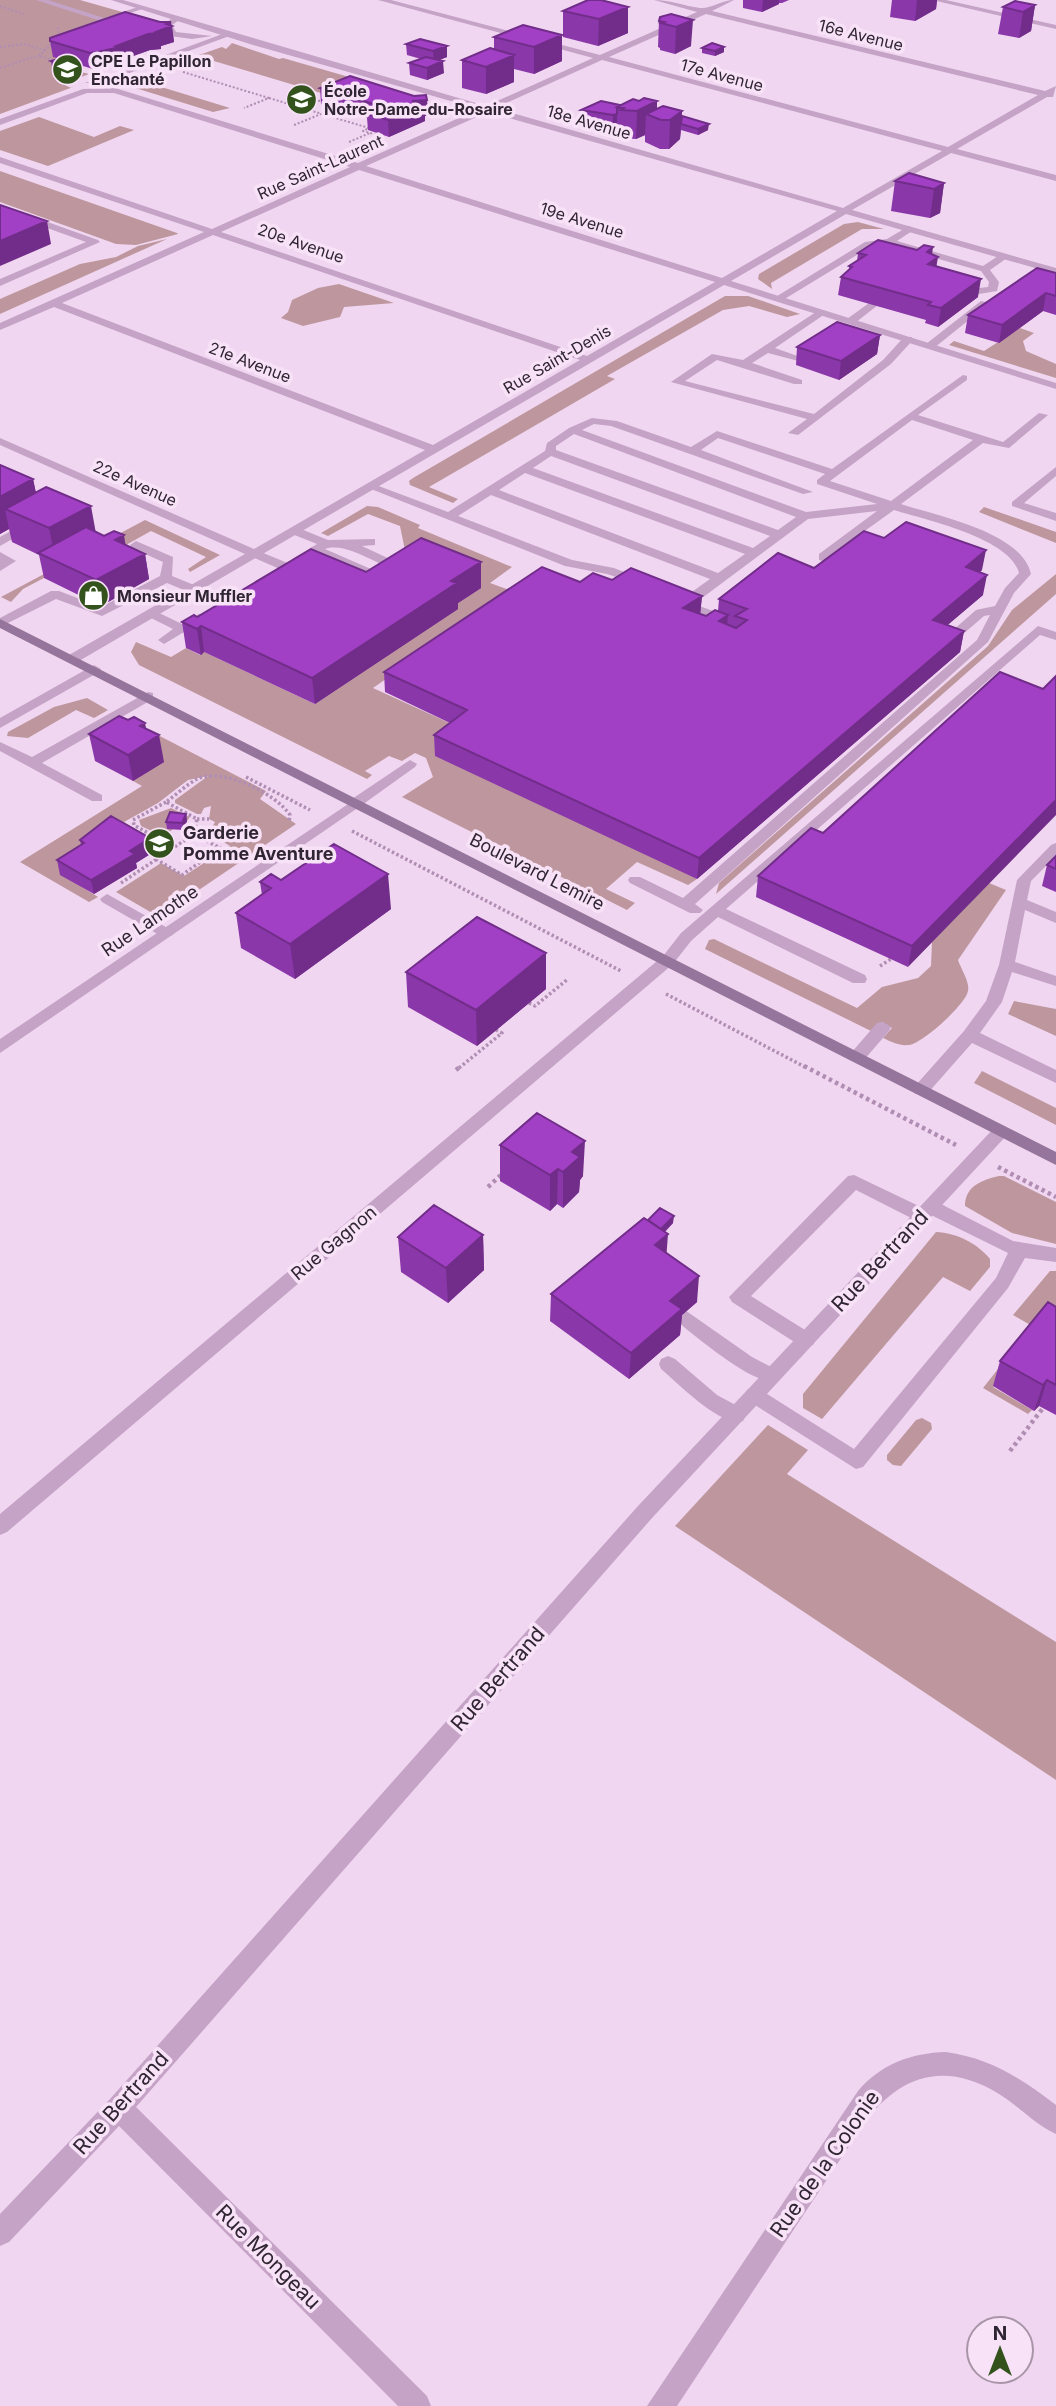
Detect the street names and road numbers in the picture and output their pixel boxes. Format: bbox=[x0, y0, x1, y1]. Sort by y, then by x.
street label: 16e Avenue bbox=[817, 15, 905, 55]
street label: 17e Avenue bbox=[678, 54, 766, 96]
street label: 18e Avenue bbox=[545, 100, 633, 144]
street label: Rue Saint-Laurent bbox=[254, 130, 386, 204]
street label: 19e Avenue bbox=[538, 198, 626, 242]
street label: 20e Avenue bbox=[255, 219, 347, 267]
street label: Rue Saint-Denis bbox=[500, 320, 614, 398]
street label: 21e Avenue bbox=[206, 337, 294, 387]
street label: 22e Avenue bbox=[90, 456, 180, 510]
street label: Boulevard Lemire bbox=[466, 829, 608, 915]
street label: Rue Lamothe bbox=[98, 881, 202, 961]
street label: Rue Gagnon bbox=[287, 1201, 380, 1284]
street label: Rue Bertrand bbox=[826, 1205, 933, 1317]
street label: Rue Bertrand bbox=[445, 1621, 550, 1736]
street label: Rue Bertrand bbox=[68, 2046, 173, 2159]
street label: Rue de la Colonie bbox=[765, 2086, 885, 2242]
street label: Rue Mongeau bbox=[211, 2199, 326, 2314]

